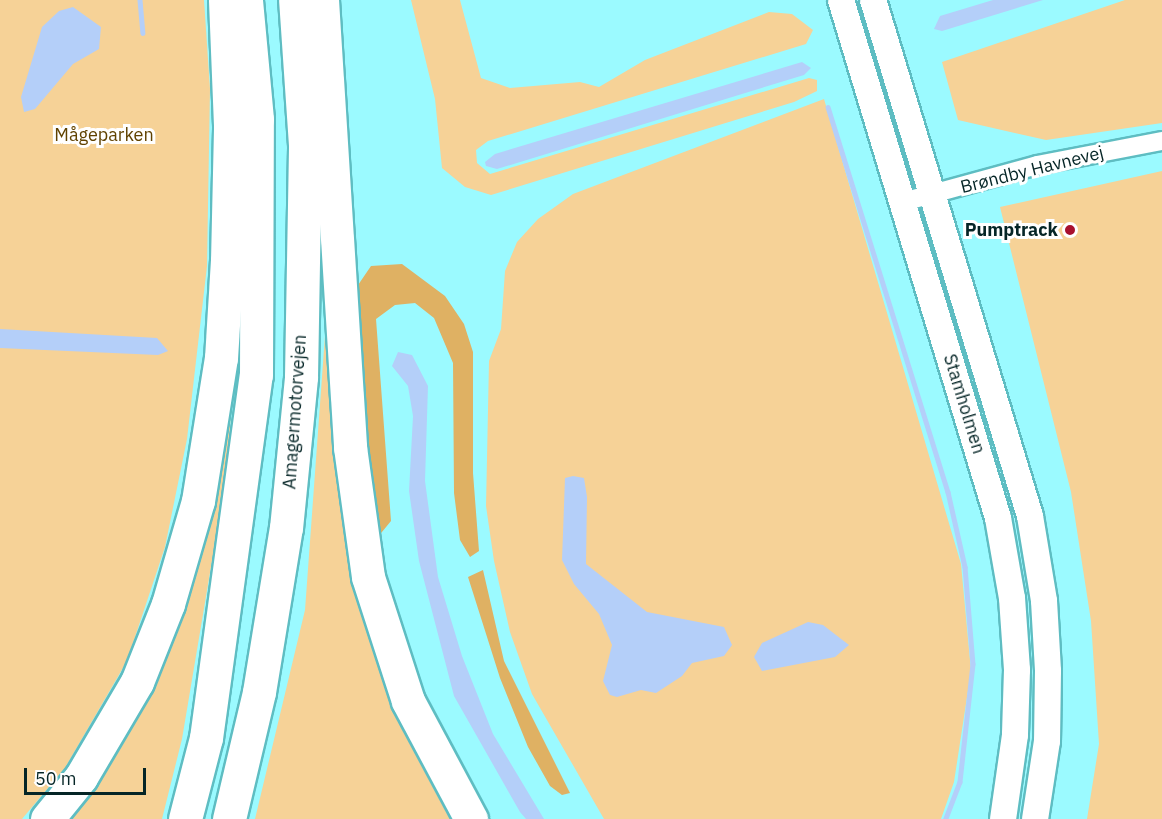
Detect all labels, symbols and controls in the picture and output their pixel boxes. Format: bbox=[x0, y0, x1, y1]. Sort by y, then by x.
park label: Mågeparken bbox=[54, 124, 154, 146]
street label: Brøndby Havnevej bbox=[958, 142, 1106, 198]
place label: Pumptrack bbox=[965, 219, 1058, 241]
marker: Pumptrack bbox=[1063, 223, 1077, 237]
street label: Amagermotorvejen bbox=[279, 334, 311, 490]
street label: Stamholmen bbox=[939, 352, 989, 456]
scale bar bbox=[27, 756, 148, 794]
text: 50 m bbox=[35, 767, 77, 790]

